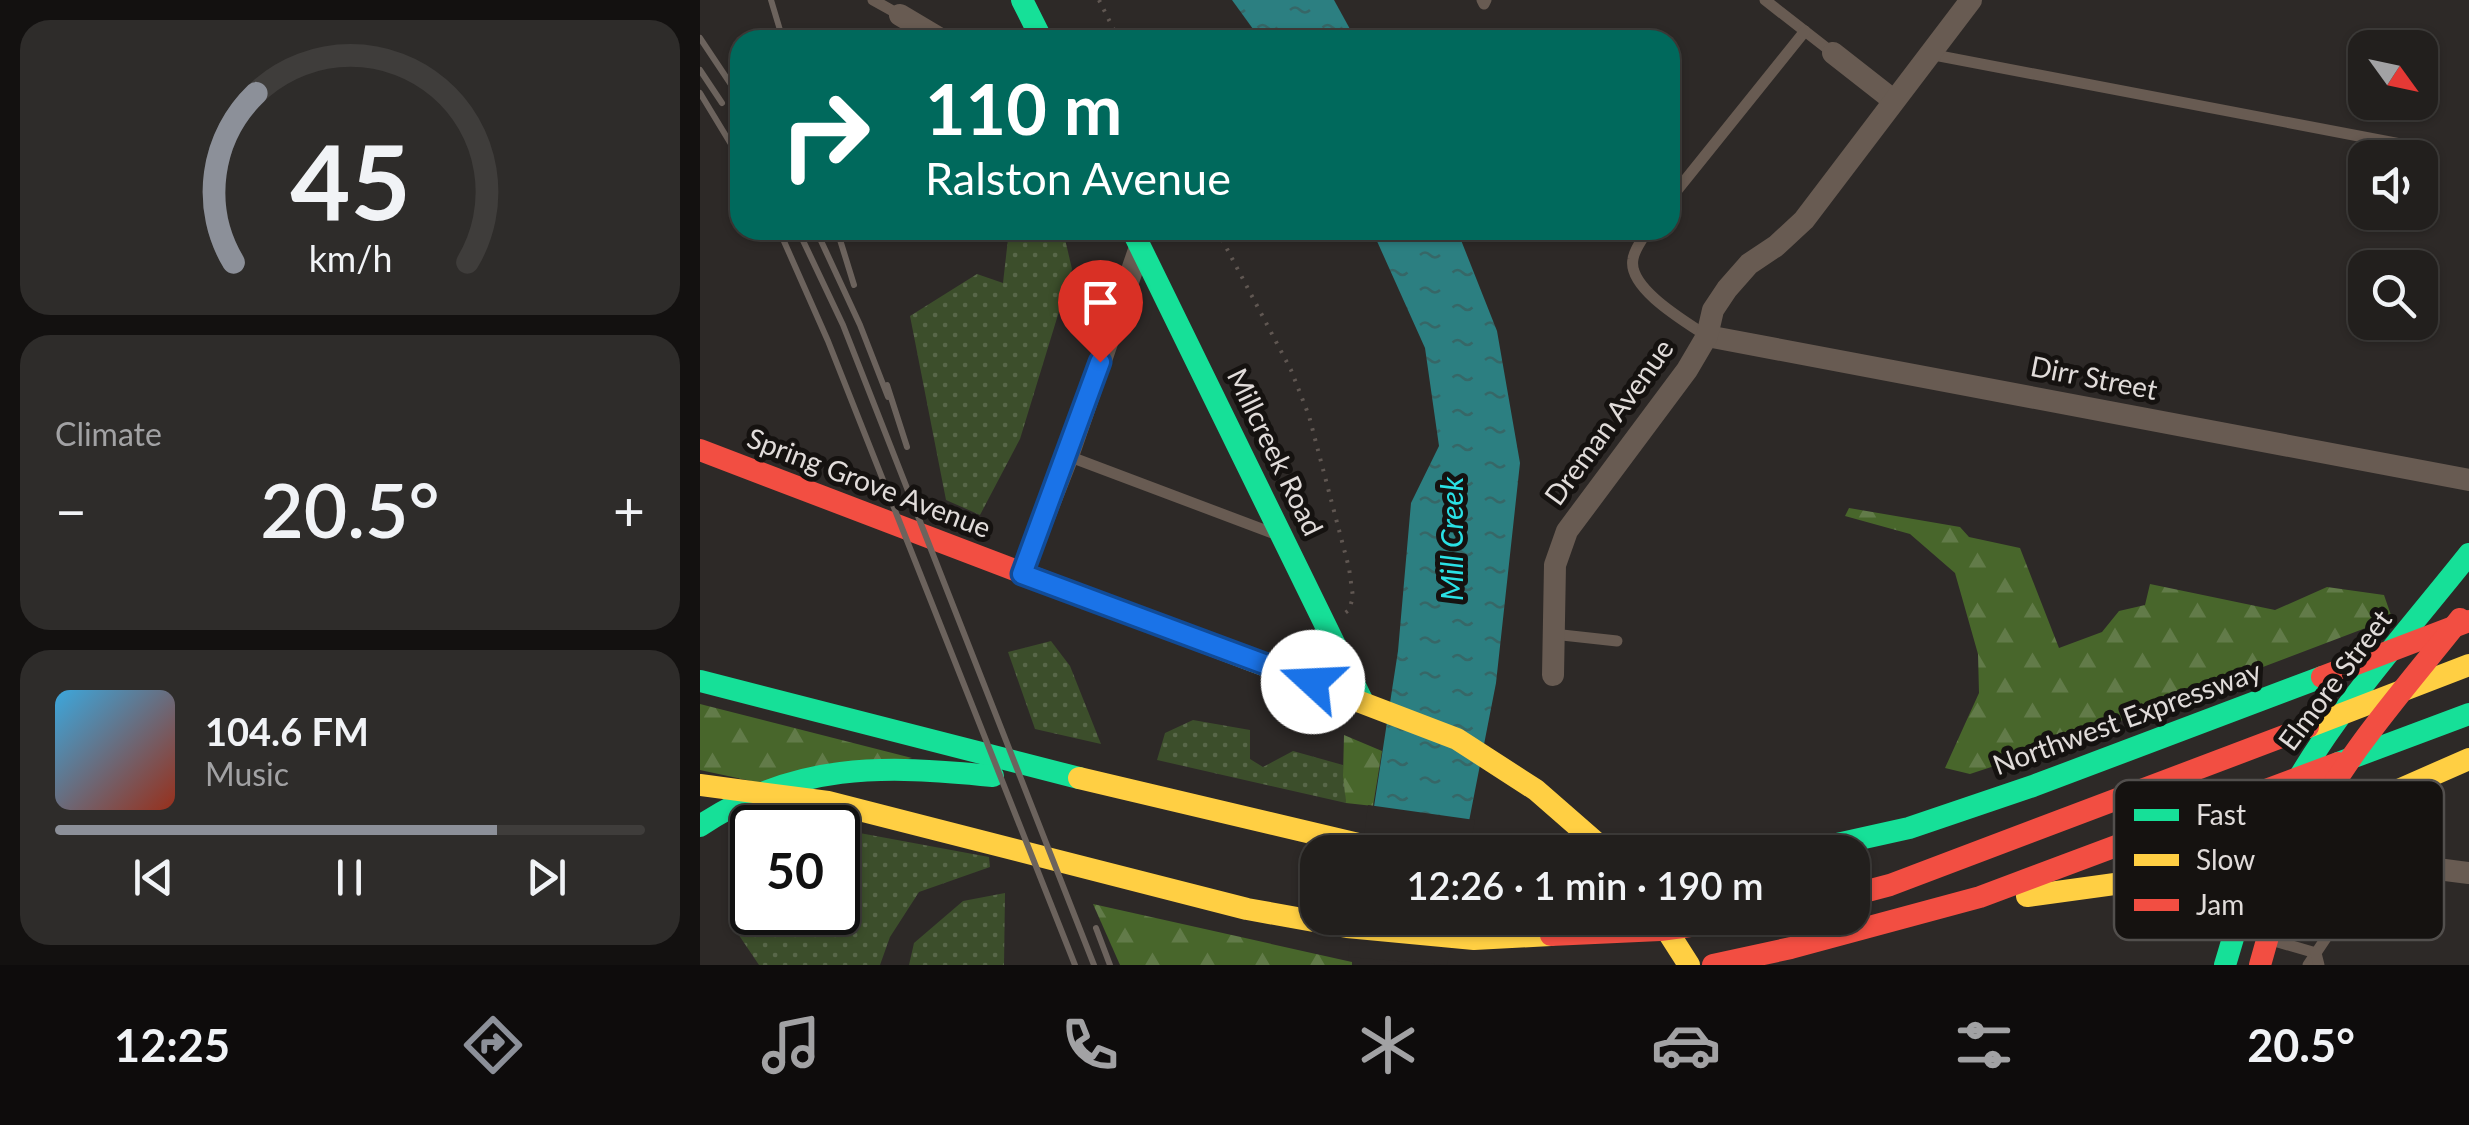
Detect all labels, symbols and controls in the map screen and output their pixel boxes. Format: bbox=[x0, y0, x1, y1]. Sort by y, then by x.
north arrow bbox=[2348, 30, 2438, 120]
map controls bbox=[2348, 30, 2438, 340]
text: 110 m bbox=[925, 66, 1122, 150]
icon: right bbox=[760, 70, 890, 200]
text: 45 bbox=[290, 117, 410, 242]
button: sound bbox=[2348, 140, 2438, 230]
text: Ralston Avenue bbox=[925, 151, 1231, 205]
text: km/h bbox=[308, 237, 392, 280]
button: search bbox=[2348, 250, 2438, 340]
pin bbox=[1058, 260, 1143, 363]
icon: arrive bbox=[1073, 275, 1128, 330]
street label: Dreman Avenue bbox=[1537, 332, 1680, 511]
street label: Dirr Street bbox=[2028, 348, 2160, 406]
street label: Millcreek Road bbox=[1221, 362, 1331, 541]
text: Climate bbox=[55, 414, 162, 453]
street label: Spring Grove Avenue bbox=[743, 420, 996, 544]
text: 20.5° bbox=[260, 464, 440, 554]
water label: Mill Creek bbox=[1433, 476, 1469, 601]
text: − bbox=[55, 477, 87, 543]
text: + bbox=[613, 477, 645, 543]
street label: Elmore Street bbox=[2270, 603, 2398, 756]
position arrow bbox=[1261, 630, 1365, 734]
street label: Northwest Expressway bbox=[1988, 653, 2266, 781]
text: 104.6 FM bbox=[205, 708, 369, 754]
text: Music bbox=[205, 754, 289, 793]
legend bbox=[2114, 780, 2444, 940]
text: Fast bbox=[2196, 797, 2246, 831]
speed limit sign: 50 bbox=[730, 805, 860, 935]
text: Slow bbox=[2196, 842, 2255, 876]
icon: previous bbox=[126, 850, 181, 905]
icon: pause bbox=[322, 850, 377, 905]
icon: next bbox=[519, 850, 574, 905]
text: 12:26 · 1 min · 190 m bbox=[1407, 862, 1763, 908]
text: Jam bbox=[2196, 887, 2244, 921]
icon: directions bbox=[458, 1010, 528, 1080]
icon: music bbox=[756, 1010, 826, 1080]
icon: phone bbox=[1055, 1010, 1125, 1080]
icon: climate bbox=[1353, 1010, 1423, 1080]
icon: car bbox=[1651, 1010, 1721, 1080]
icon: filters bbox=[1949, 1010, 2019, 1080]
text: 12:25 bbox=[114, 1018, 230, 1072]
text: 20.5° bbox=[2247, 1018, 2355, 1072]

